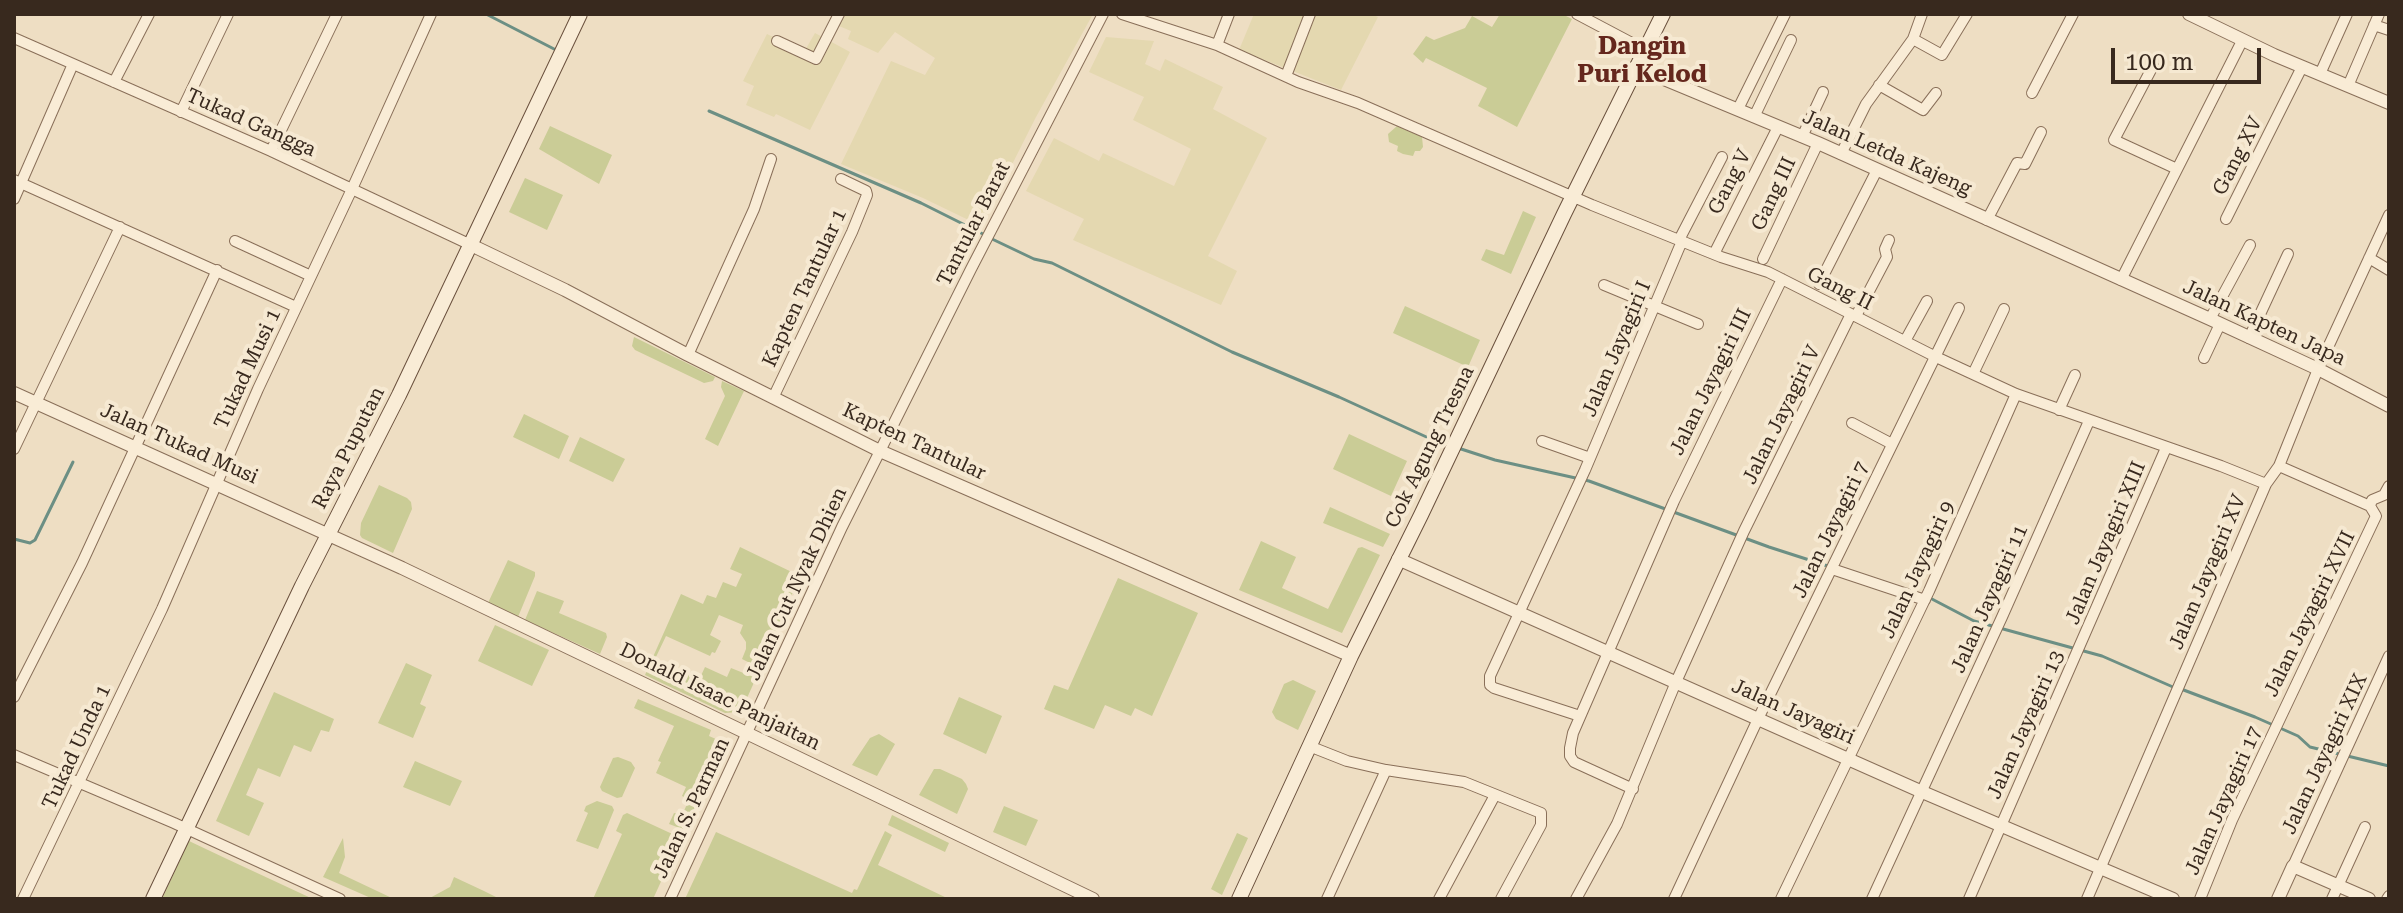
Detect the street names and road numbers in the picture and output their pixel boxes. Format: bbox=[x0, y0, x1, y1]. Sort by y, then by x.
street label: Tukad Gangga bbox=[183, 84, 319, 162]
street label: Jalan Letda Kajeng bbox=[1799, 105, 1975, 201]
street label: Gang XV bbox=[2208, 113, 2268, 199]
street label: Gang V bbox=[1703, 145, 1757, 219]
street label: Gang III bbox=[1747, 153, 1801, 235]
street label: Tantular Barat bbox=[932, 158, 1016, 290]
street label: Kapten Tantular 1 bbox=[758, 205, 852, 371]
street label: Gang II bbox=[1803, 262, 1877, 316]
street label: Jalan Kapten Japa bbox=[2179, 275, 2349, 371]
street label: Jalan Jayagiri I bbox=[1578, 278, 1656, 420]
street label: Tukad Musi 1 bbox=[210, 305, 286, 433]
street label: Jalan Jayagiri III bbox=[1665, 305, 1757, 459]
street label: Jalan Jayagiri V bbox=[1738, 342, 1826, 488]
street label: Cok Agung Tresna bbox=[1380, 362, 1480, 532]
street label: Raya Puputan bbox=[308, 383, 390, 513]
street label: Jalan Tukad Musi bbox=[96, 398, 262, 490]
street label: Kapten Tantular bbox=[839, 398, 989, 486]
street label: Jalan Jayagiri 7 bbox=[1788, 458, 1874, 602]
street label: Jalan Jayagiri XIII bbox=[2061, 458, 2151, 628]
street label: Jalan Cut Nyak Dhien bbox=[742, 484, 852, 684]
street label: Jalan Jayagiri XV bbox=[2164, 491, 2252, 653]
street label: Jalan Jayagiri 9 bbox=[1876, 498, 1960, 642]
street label: Jalan Jayagiri 11 bbox=[1947, 521, 2033, 677]
street label: Jalan Jayagiri XVII bbox=[2259, 527, 2361, 701]
street label: Donald Isaac Panjaitan bbox=[616, 638, 824, 756]
street label: Jalan Jayagiri 13 bbox=[1983, 647, 2069, 803]
street label: Jalan Jayagiri XIX bbox=[2277, 670, 2373, 838]
street label: Jalan Jayagiri bbox=[1728, 674, 1858, 750]
street label: Tukad Unda 1 bbox=[38, 681, 116, 813]
street label: Jalan Jayagiri 17 bbox=[2181, 723, 2267, 879]
street label: Jalan S. Parman bbox=[649, 734, 735, 882]

